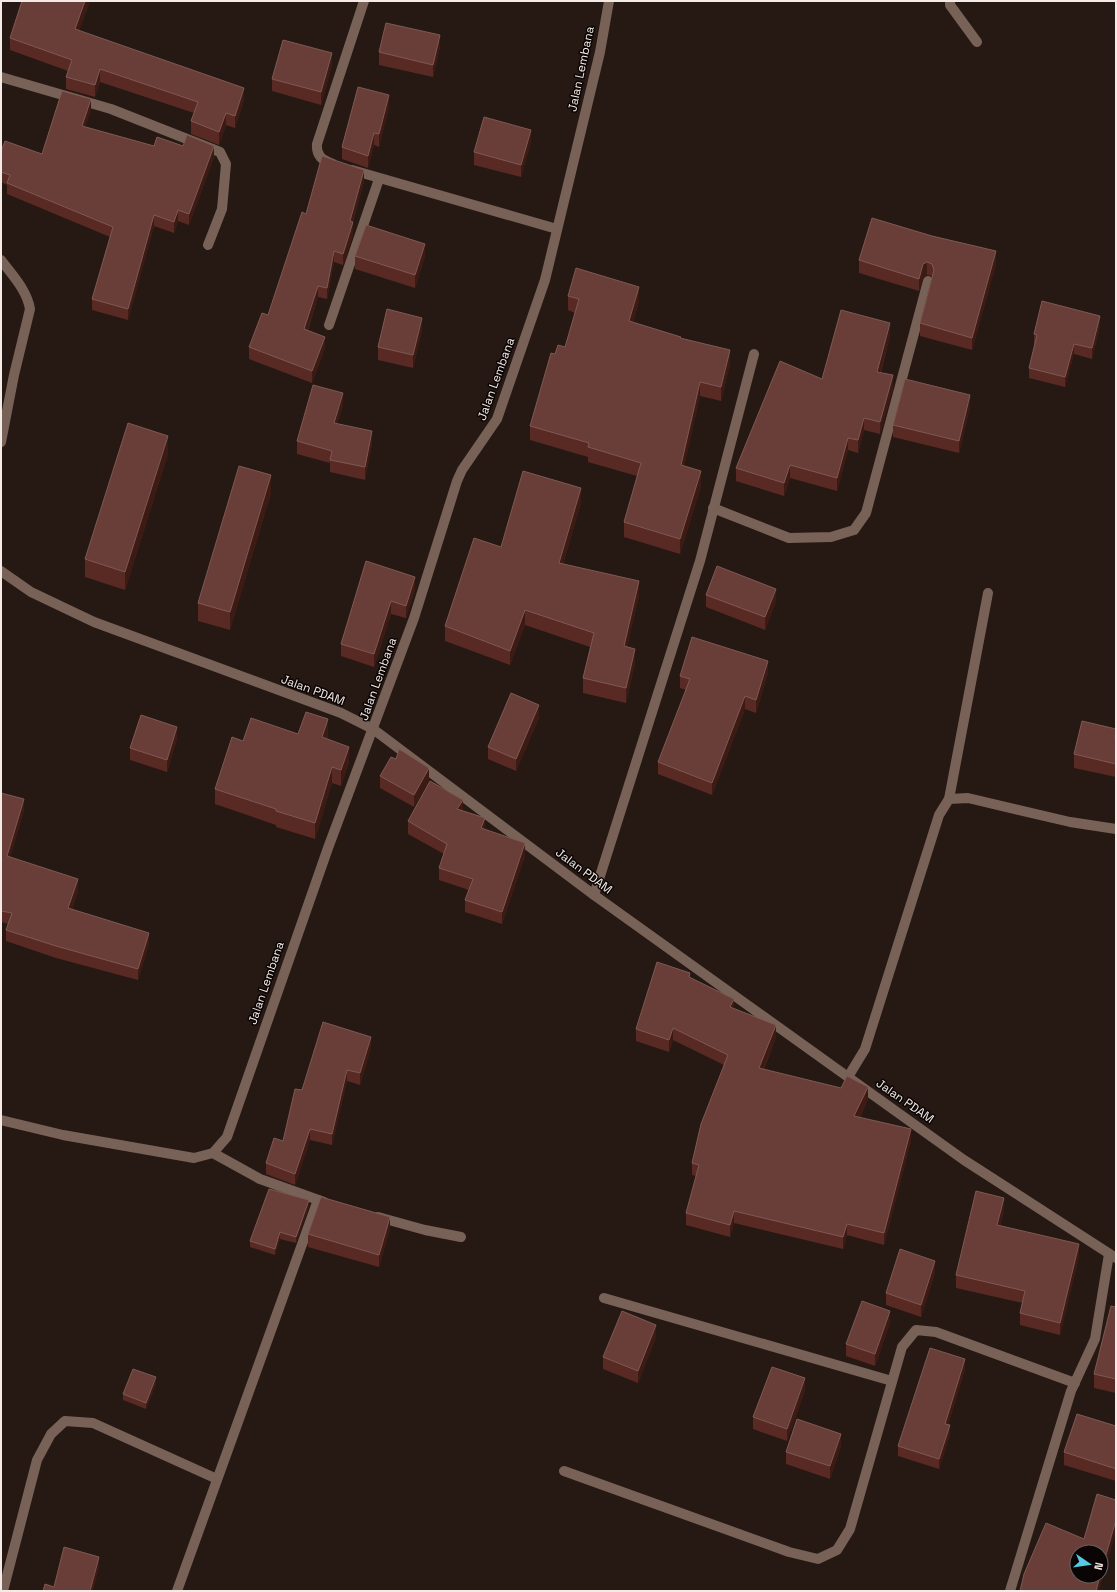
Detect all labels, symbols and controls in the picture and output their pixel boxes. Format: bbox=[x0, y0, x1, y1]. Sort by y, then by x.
street label: Jalan Lembana bbox=[564, 25, 598, 113]
street label: Jalan Lembana bbox=[474, 335, 518, 423]
street label: Jalan Lembana bbox=[356, 635, 400, 723]
street label: Jalan PDAM bbox=[279, 671, 347, 709]
street label: Jalan PDAM bbox=[552, 844, 616, 898]
street label: Jalan Lembana bbox=[244, 939, 288, 1027]
street label: Jalan PDAM bbox=[873, 1075, 937, 1127]
north arrow bbox=[1069, 1544, 1109, 1584]
text: N bbox=[1091, 1561, 1106, 1571]

